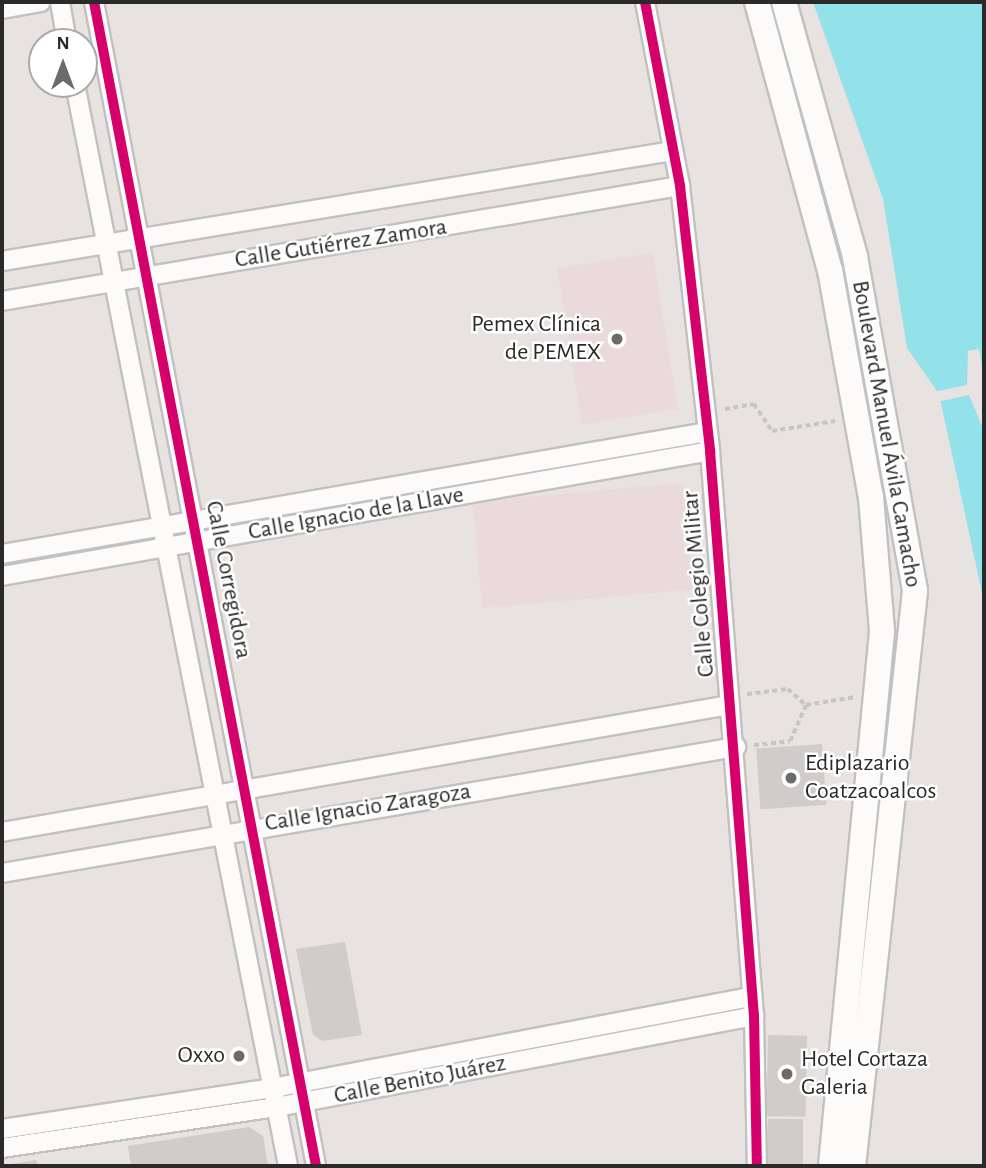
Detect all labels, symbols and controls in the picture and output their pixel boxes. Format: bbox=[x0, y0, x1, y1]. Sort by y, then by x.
north arrow bbox=[28, 28, 98, 98]
text: N bbox=[56, 34, 70, 53]
street label: Calle Gutiérrez Zamora bbox=[233, 213, 449, 275]
street label: Boulevard Manuel Ávila Camacho bbox=[845, 278, 927, 590]
place label: Pemex Clínica de PEMEX bbox=[471, 311, 601, 367]
marker: Pemex Clínica de PEMEX bbox=[607, 329, 627, 349]
street label: Calle Ignacio de la Llave bbox=[246, 481, 466, 547]
street label: Calle Colegio Militar bbox=[677, 490, 721, 678]
street label: Calle Corregidora bbox=[199, 499, 257, 661]
place label: Ediplazario Coatzacoalcos bbox=[805, 750, 936, 806]
marker: Ediplazario Coatzacoalcos bbox=[783, 770, 799, 786]
street label: Calle Ignacio Zaragoza bbox=[263, 777, 473, 839]
place label: Oxxo bbox=[177, 1042, 225, 1070]
place label: Hotel Cortaza Galeria bbox=[801, 1046, 928, 1102]
marker: Oxxo bbox=[231, 1048, 247, 1064]
street label: Calle Benito Juárez bbox=[332, 1049, 508, 1111]
marker: Hotel Cortaza Galeria bbox=[779, 1066, 795, 1082]

